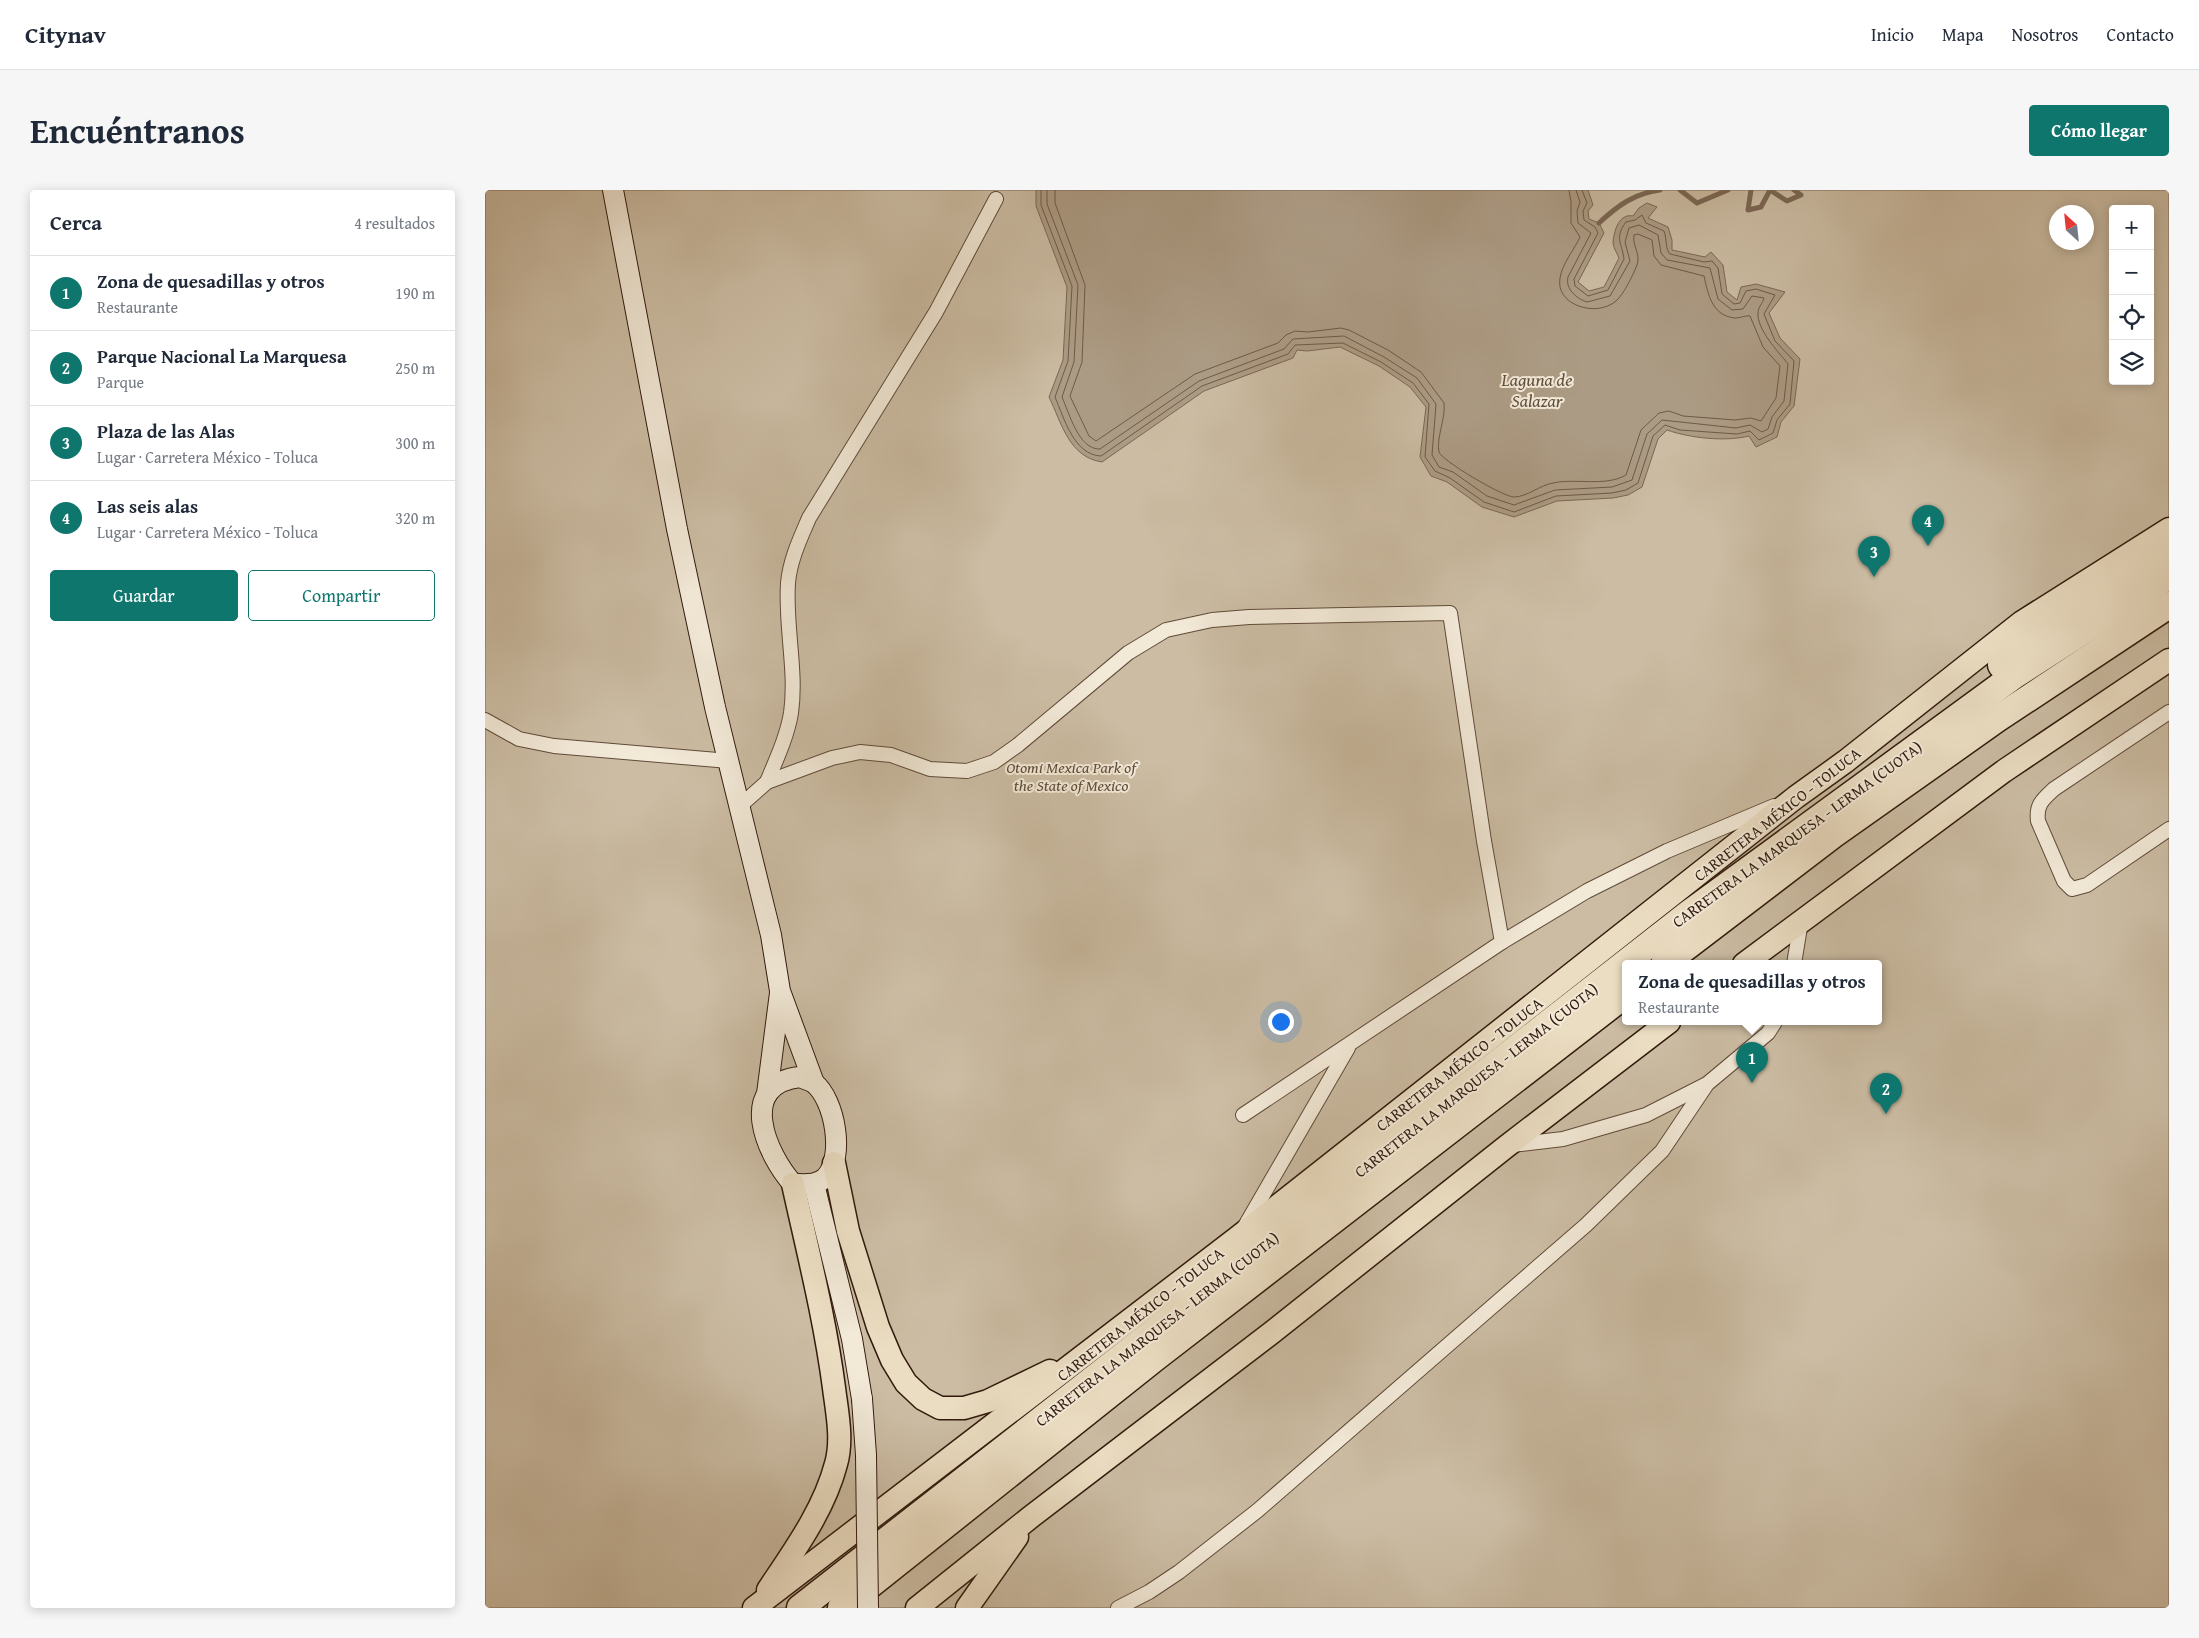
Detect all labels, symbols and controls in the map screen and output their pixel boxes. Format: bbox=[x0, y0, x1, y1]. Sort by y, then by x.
text: Citynav bbox=[25, 17, 106, 52]
text: Inicio bbox=[1871, 21, 1914, 48]
text: Mapa bbox=[1942, 21, 1983, 48]
text: Nosotros bbox=[2011, 21, 2079, 48]
text: Contacto bbox=[2107, 21, 2174, 48]
text: Encuéntranos bbox=[30, 105, 245, 156]
button: Cómo llegar bbox=[2029, 105, 2169, 156]
north arrow bbox=[2049, 205, 2094, 250]
map controls bbox=[2109, 205, 2154, 385]
button: + bbox=[2109, 205, 2154, 250]
text: Cerca bbox=[50, 207, 102, 238]
text: 4 resultados bbox=[354, 211, 435, 235]
button: − bbox=[2109, 250, 2154, 295]
text: Zona de quesadillas y otros bbox=[97, 267, 325, 295]
text: 1 bbox=[62, 281, 70, 305]
text: 190 m bbox=[395, 281, 435, 305]
text: Restaurante bbox=[97, 295, 178, 319]
button: locate bbox=[2109, 295, 2154, 340]
button: layers bbox=[2109, 340, 2154, 385]
text: Parque Nacional La Marquesa bbox=[97, 342, 347, 370]
text: 2 bbox=[62, 356, 70, 380]
text: 250 m bbox=[395, 356, 435, 380]
water label: Laguna de Salazar bbox=[1501, 366, 1572, 414]
text: Parque bbox=[97, 370, 144, 394]
text: Plaza de las Alas bbox=[97, 417, 235, 445]
text: 3 bbox=[62, 431, 70, 455]
text: 300 m bbox=[395, 431, 435, 455]
text: Lugar · Carretera México - Toluca bbox=[97, 445, 318, 469]
text: Las seis alas bbox=[97, 492, 198, 520]
pin: 4 bbox=[1912, 505, 1944, 546]
text: 4 bbox=[62, 506, 70, 530]
text: 320 m bbox=[395, 506, 435, 530]
text: Lugar · Carretera México - Toluca bbox=[97, 520, 318, 544]
pin: 3 bbox=[1858, 536, 1890, 577]
button: Guardar bbox=[50, 570, 238, 621]
button: Compartir bbox=[248, 570, 435, 621]
street label: CARRETERA LA MARQUESA - LERMA (CUOTA) bbox=[1667, 735, 1927, 933]
street label: CARRETERA MÉXICO - TOLUCA bbox=[1688, 741, 1866, 887]
park label: Otomi Mexica Park of the State of Mexico bbox=[1006, 755, 1139, 797]
popup bbox=[1622, 960, 1882, 1025]
text: Zona de quesadillas y otros bbox=[1638, 967, 1866, 995]
street label: CARRETERA LA MARQUESA - LERMA (CUOTA) bbox=[1349, 977, 1603, 1183]
street label: CARRETERA MÉXICO - TOLUCA bbox=[1370, 991, 1548, 1137]
text: Restaurante bbox=[1638, 995, 1719, 1019]
your location bbox=[1268, 1009, 1294, 1035]
pin: 1 bbox=[1736, 1042, 1768, 1083]
pin: 2 bbox=[1870, 1073, 1902, 1114]
street label: CARRETERA LA MARQUESA - LERMA (CUOTA) bbox=[1030, 1226, 1284, 1432]
street label: CARRETERA MÉXICO - TOLUCA bbox=[1051, 1241, 1229, 1387]

